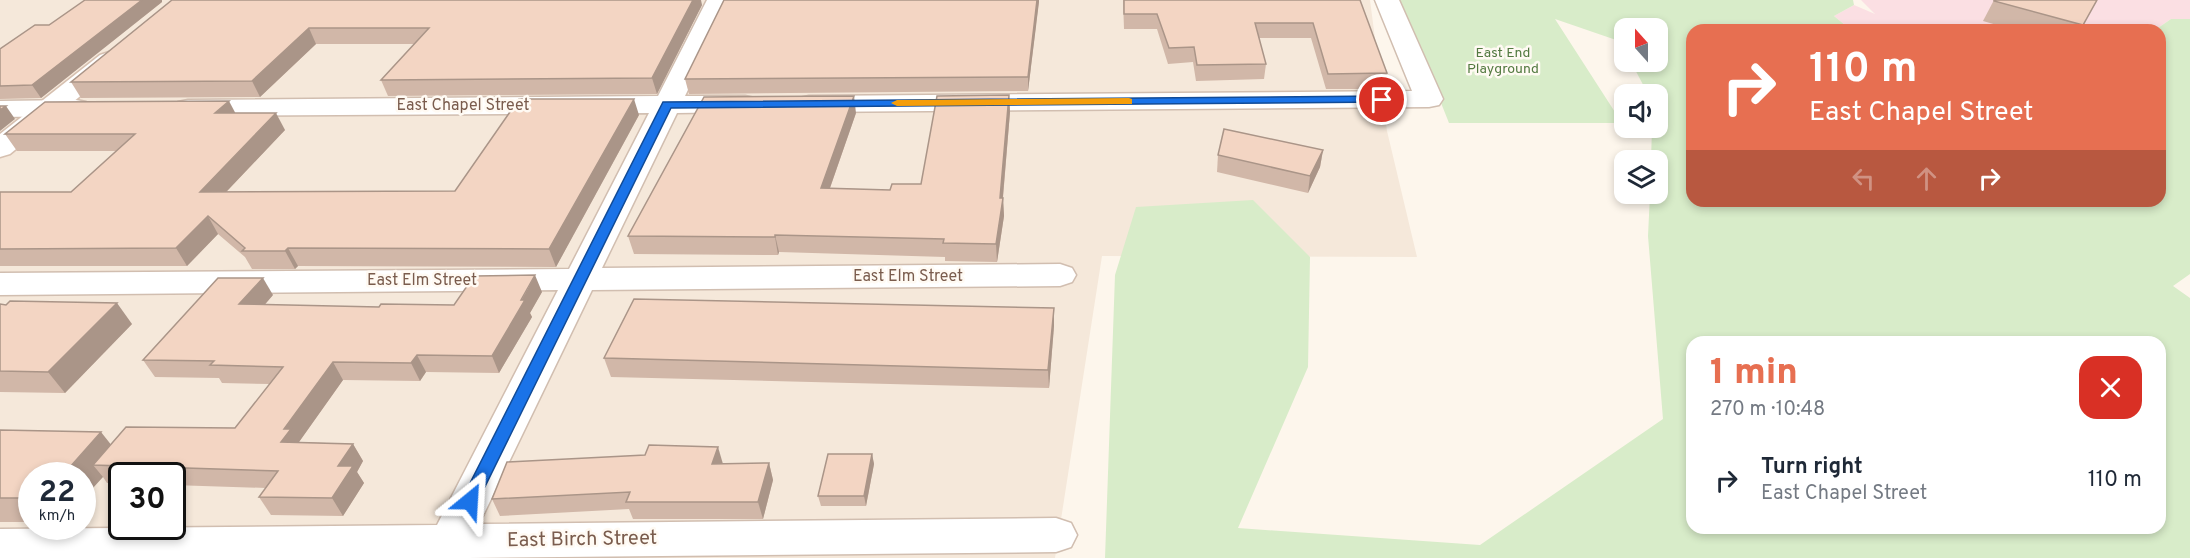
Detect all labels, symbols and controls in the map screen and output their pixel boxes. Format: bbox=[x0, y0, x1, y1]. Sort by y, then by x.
north arrow bbox=[1614, 18, 1668, 72]
map controls bbox=[1614, 18, 1668, 204]
text: 110 m bbox=[1809, 44, 1918, 97]
park label: East End Playground bbox=[1467, 45, 1539, 78]
icon: right bbox=[1710, 48, 1788, 126]
pin bbox=[1356, 74, 1407, 125]
icon: arrive bbox=[1365, 83, 1398, 116]
button: sound bbox=[1614, 84, 1668, 138]
street label: East Chapel Street bbox=[396, 96, 530, 116]
text: East Chapel Street bbox=[1809, 96, 2034, 130]
button: layers bbox=[1614, 150, 1668, 204]
icon: left bbox=[1847, 162, 1880, 195]
icon: ahead bbox=[1910, 162, 1943, 195]
icon: right bbox=[1973, 162, 2006, 195]
street label: East Elm Street bbox=[853, 267, 963, 287]
street label: East Elm Street bbox=[367, 271, 477, 291]
text: 1 min bbox=[1710, 351, 1798, 397]
button: close bbox=[2079, 356, 2142, 419]
text: 270 m · 10:48 bbox=[1710, 397, 1825, 423]
text: Turn right bbox=[1761, 454, 1863, 481]
speed limit sign: 30 bbox=[108, 462, 186, 540]
icon: right bbox=[1710, 464, 1743, 497]
text: 110 m bbox=[2088, 467, 2142, 494]
position arrow bbox=[438, 469, 502, 533]
text: 22 bbox=[39, 475, 75, 512]
text: East Chapel Street bbox=[1761, 481, 1927, 507]
text: km/h bbox=[39, 507, 75, 526]
street label: East Birch Street bbox=[507, 526, 657, 554]

